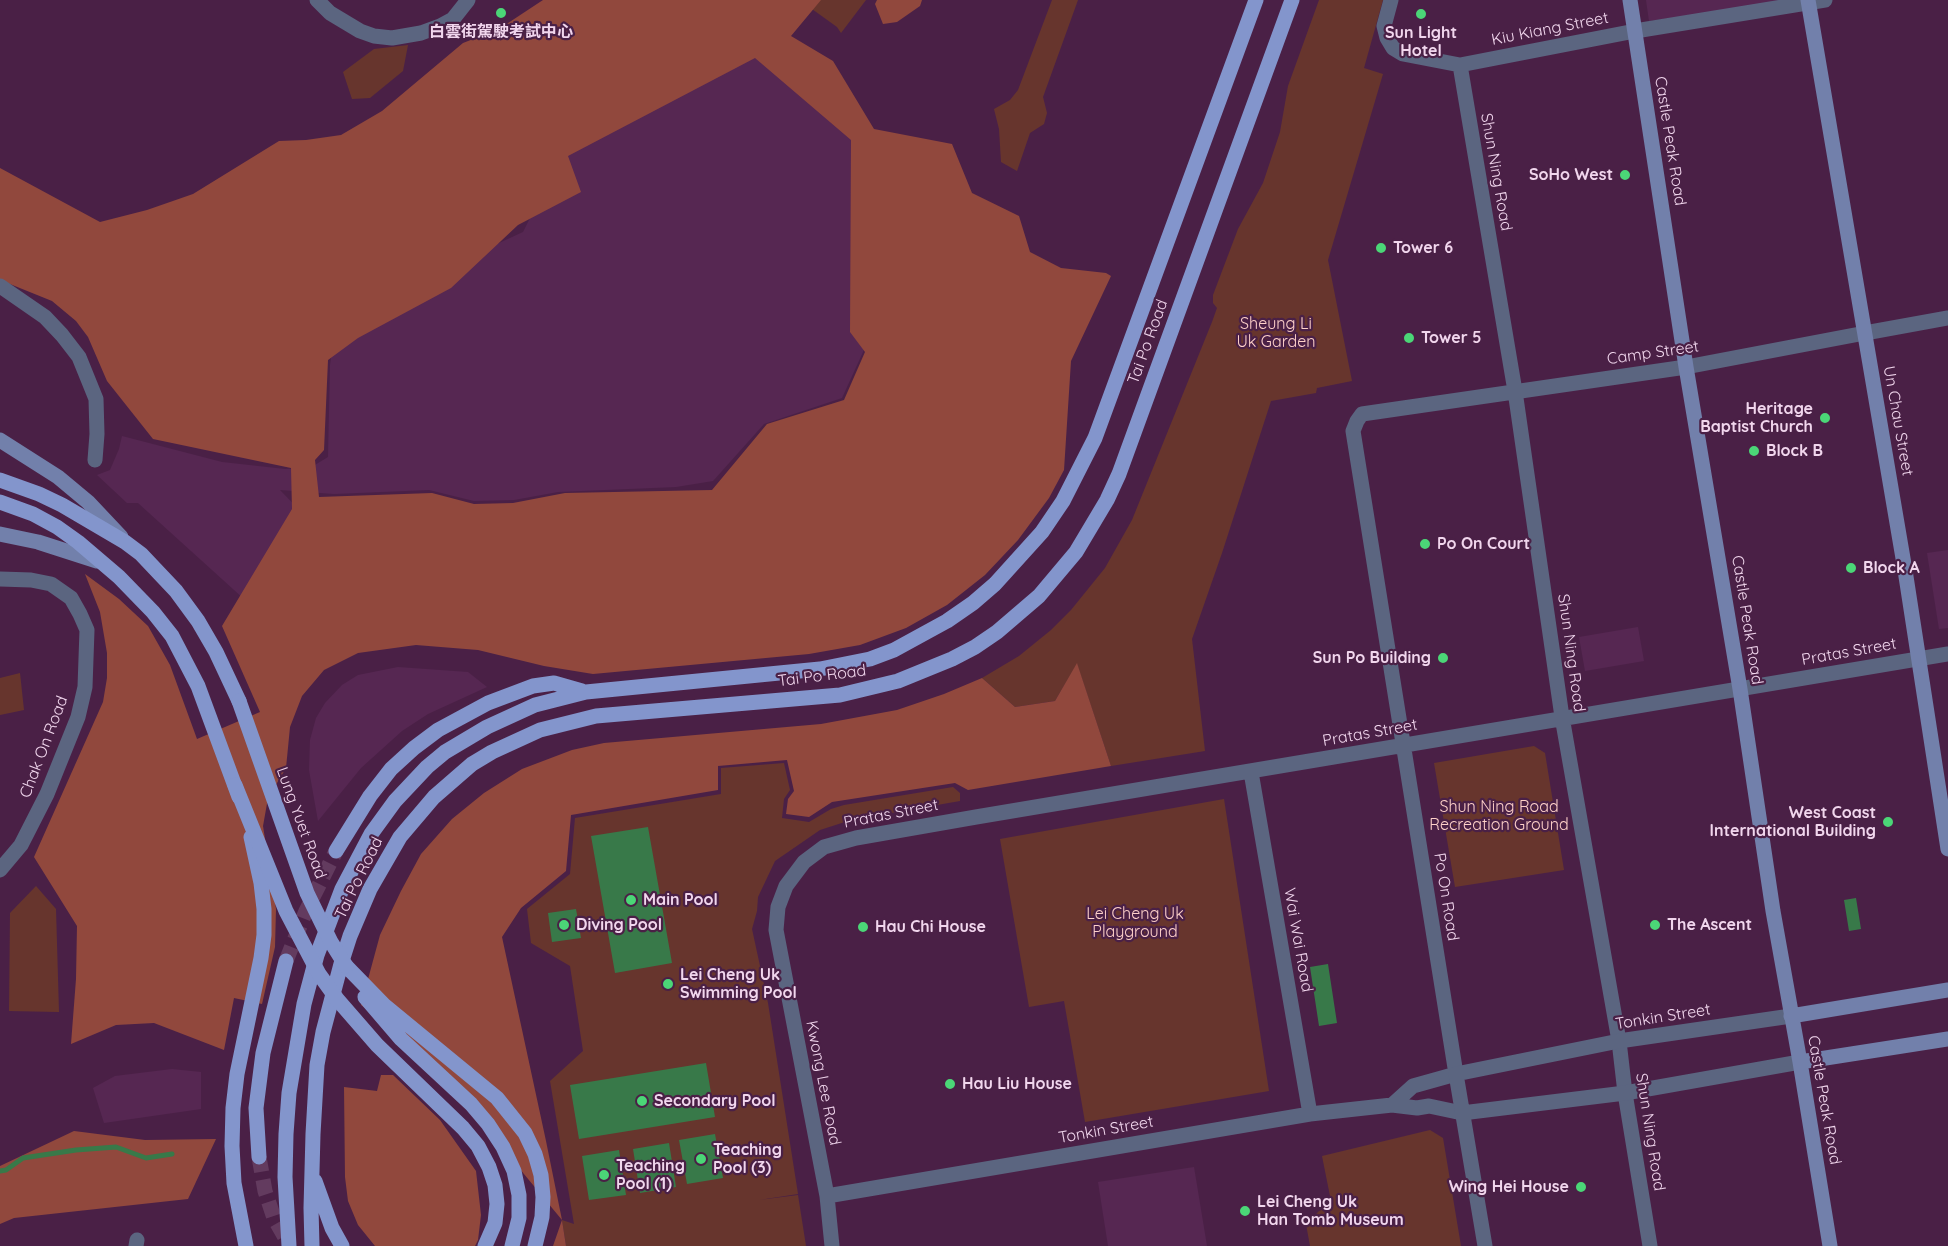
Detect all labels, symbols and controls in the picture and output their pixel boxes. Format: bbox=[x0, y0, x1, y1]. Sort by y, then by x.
marker: 白雲街駕駛考試中心 bbox=[494, 6, 508, 20]
marker: Sun Light Hotel bbox=[1414, 7, 1428, 21]
street label: Kiu Kiang Street bbox=[1490, 8, 1610, 50]
place label: 白雲街駕駛考試中心 bbox=[429, 22, 573, 42]
place label: Sun Light Hotel bbox=[1385, 23, 1457, 61]
street label: Castle Peak Road bbox=[1650, 75, 1690, 207]
street label: Shun Ning Road bbox=[1476, 112, 1516, 232]
place label: SoHo West bbox=[1529, 165, 1613, 185]
marker: SoHo West bbox=[1618, 168, 1632, 182]
place label: Tower 6 bbox=[1393, 238, 1453, 258]
marker: Tower 6 bbox=[1374, 241, 1388, 255]
street label: Tai Po Road bbox=[1124, 297, 1172, 387]
park label: Sheung Li Uk Garden bbox=[1236, 314, 1316, 352]
place label: Tower 5 bbox=[1421, 328, 1481, 348]
marker: Tower 5 bbox=[1402, 331, 1416, 345]
street label: Camp Street bbox=[1606, 337, 1700, 369]
street label: Un Chau Street bbox=[1879, 365, 1917, 477]
place label: Heritage Baptist Church bbox=[1700, 399, 1813, 437]
marker: Heritage Baptist Church bbox=[1818, 411, 1832, 425]
place label: Block B bbox=[1766, 441, 1823, 461]
marker: Block B bbox=[1747, 444, 1761, 458]
place label: Po On Court bbox=[1437, 534, 1530, 554]
marker: Po On Court bbox=[1418, 537, 1432, 551]
street label: Castle Peak Road bbox=[1727, 554, 1767, 686]
place label: Block A bbox=[1863, 558, 1920, 578]
marker: Block A bbox=[1844, 561, 1858, 575]
street label: Shun Ning Road bbox=[1553, 593, 1589, 713]
street label: Pratas Street bbox=[1800, 634, 1898, 670]
place label: Sun Po Building bbox=[1313, 648, 1431, 668]
marker: Sun Po Building bbox=[1436, 651, 1450, 665]
street label: Tai Po Road bbox=[777, 661, 867, 691]
street label: Chak On Road bbox=[16, 693, 72, 801]
street label: Pratas Street bbox=[1321, 715, 1419, 751]
street label: Lung Yuet Road bbox=[272, 765, 330, 881]
street label: Pratas Street bbox=[842, 795, 940, 833]
park label: Shun Ning Road Recreation Ground bbox=[1429, 797, 1569, 835]
place label: West Coast International Building bbox=[1710, 803, 1876, 841]
marker: West Coast International Building bbox=[1881, 815, 1895, 829]
street label: Tai Po Road bbox=[331, 834, 387, 922]
street label: Po On Road bbox=[1430, 852, 1462, 942]
street label: Wai Wai Road bbox=[1279, 886, 1317, 994]
place label: Main Pool bbox=[643, 890, 718, 910]
marker: Main Pool bbox=[624, 893, 638, 907]
park label: Lei Cheng Uk Playground bbox=[1086, 904, 1184, 942]
place label: Diving Pool bbox=[576, 915, 662, 935]
place label: The Ascent bbox=[1667, 915, 1752, 935]
place label: Hau Chi House bbox=[875, 917, 986, 937]
marker: Diving Pool bbox=[557, 918, 571, 932]
marker: The Ascent bbox=[1648, 918, 1662, 932]
marker: Hau Chi House bbox=[856, 920, 870, 934]
place label: Lei Cheng Uk Swimming Pool bbox=[680, 965, 797, 1003]
marker: Lei Cheng Uk Swimming Pool bbox=[661, 977, 675, 991]
street label: Tonkin Street bbox=[1614, 1000, 1712, 1034]
street label: Kwong Lee Road bbox=[802, 1019, 844, 1147]
street label: Castle Peak Road bbox=[1803, 1034, 1845, 1166]
street label: Shun Ning Road bbox=[1631, 1072, 1669, 1192]
place label: Hau Liu House bbox=[962, 1074, 1072, 1094]
marker: Hau Liu House bbox=[943, 1077, 957, 1091]
place label: Secondary Pool bbox=[654, 1091, 776, 1111]
marker: Secondary Pool bbox=[635, 1094, 649, 1108]
street label: Tonkin Street bbox=[1057, 1112, 1155, 1148]
place label: Teaching Pool (3) bbox=[713, 1140, 782, 1178]
marker: Teaching Pool (3) bbox=[694, 1152, 708, 1166]
place label: Teaching Pool (1) bbox=[616, 1156, 685, 1194]
marker: Teaching Pool (1) bbox=[597, 1168, 611, 1182]
place label: Wing Hei House bbox=[1449, 1177, 1569, 1197]
marker: Wing Hei House bbox=[1574, 1180, 1588, 1194]
place label: Lei Cheng Uk Han Tomb Museum bbox=[1257, 1192, 1404, 1230]
marker: Lei Cheng Uk Han Tomb Museum bbox=[1238, 1204, 1252, 1218]

